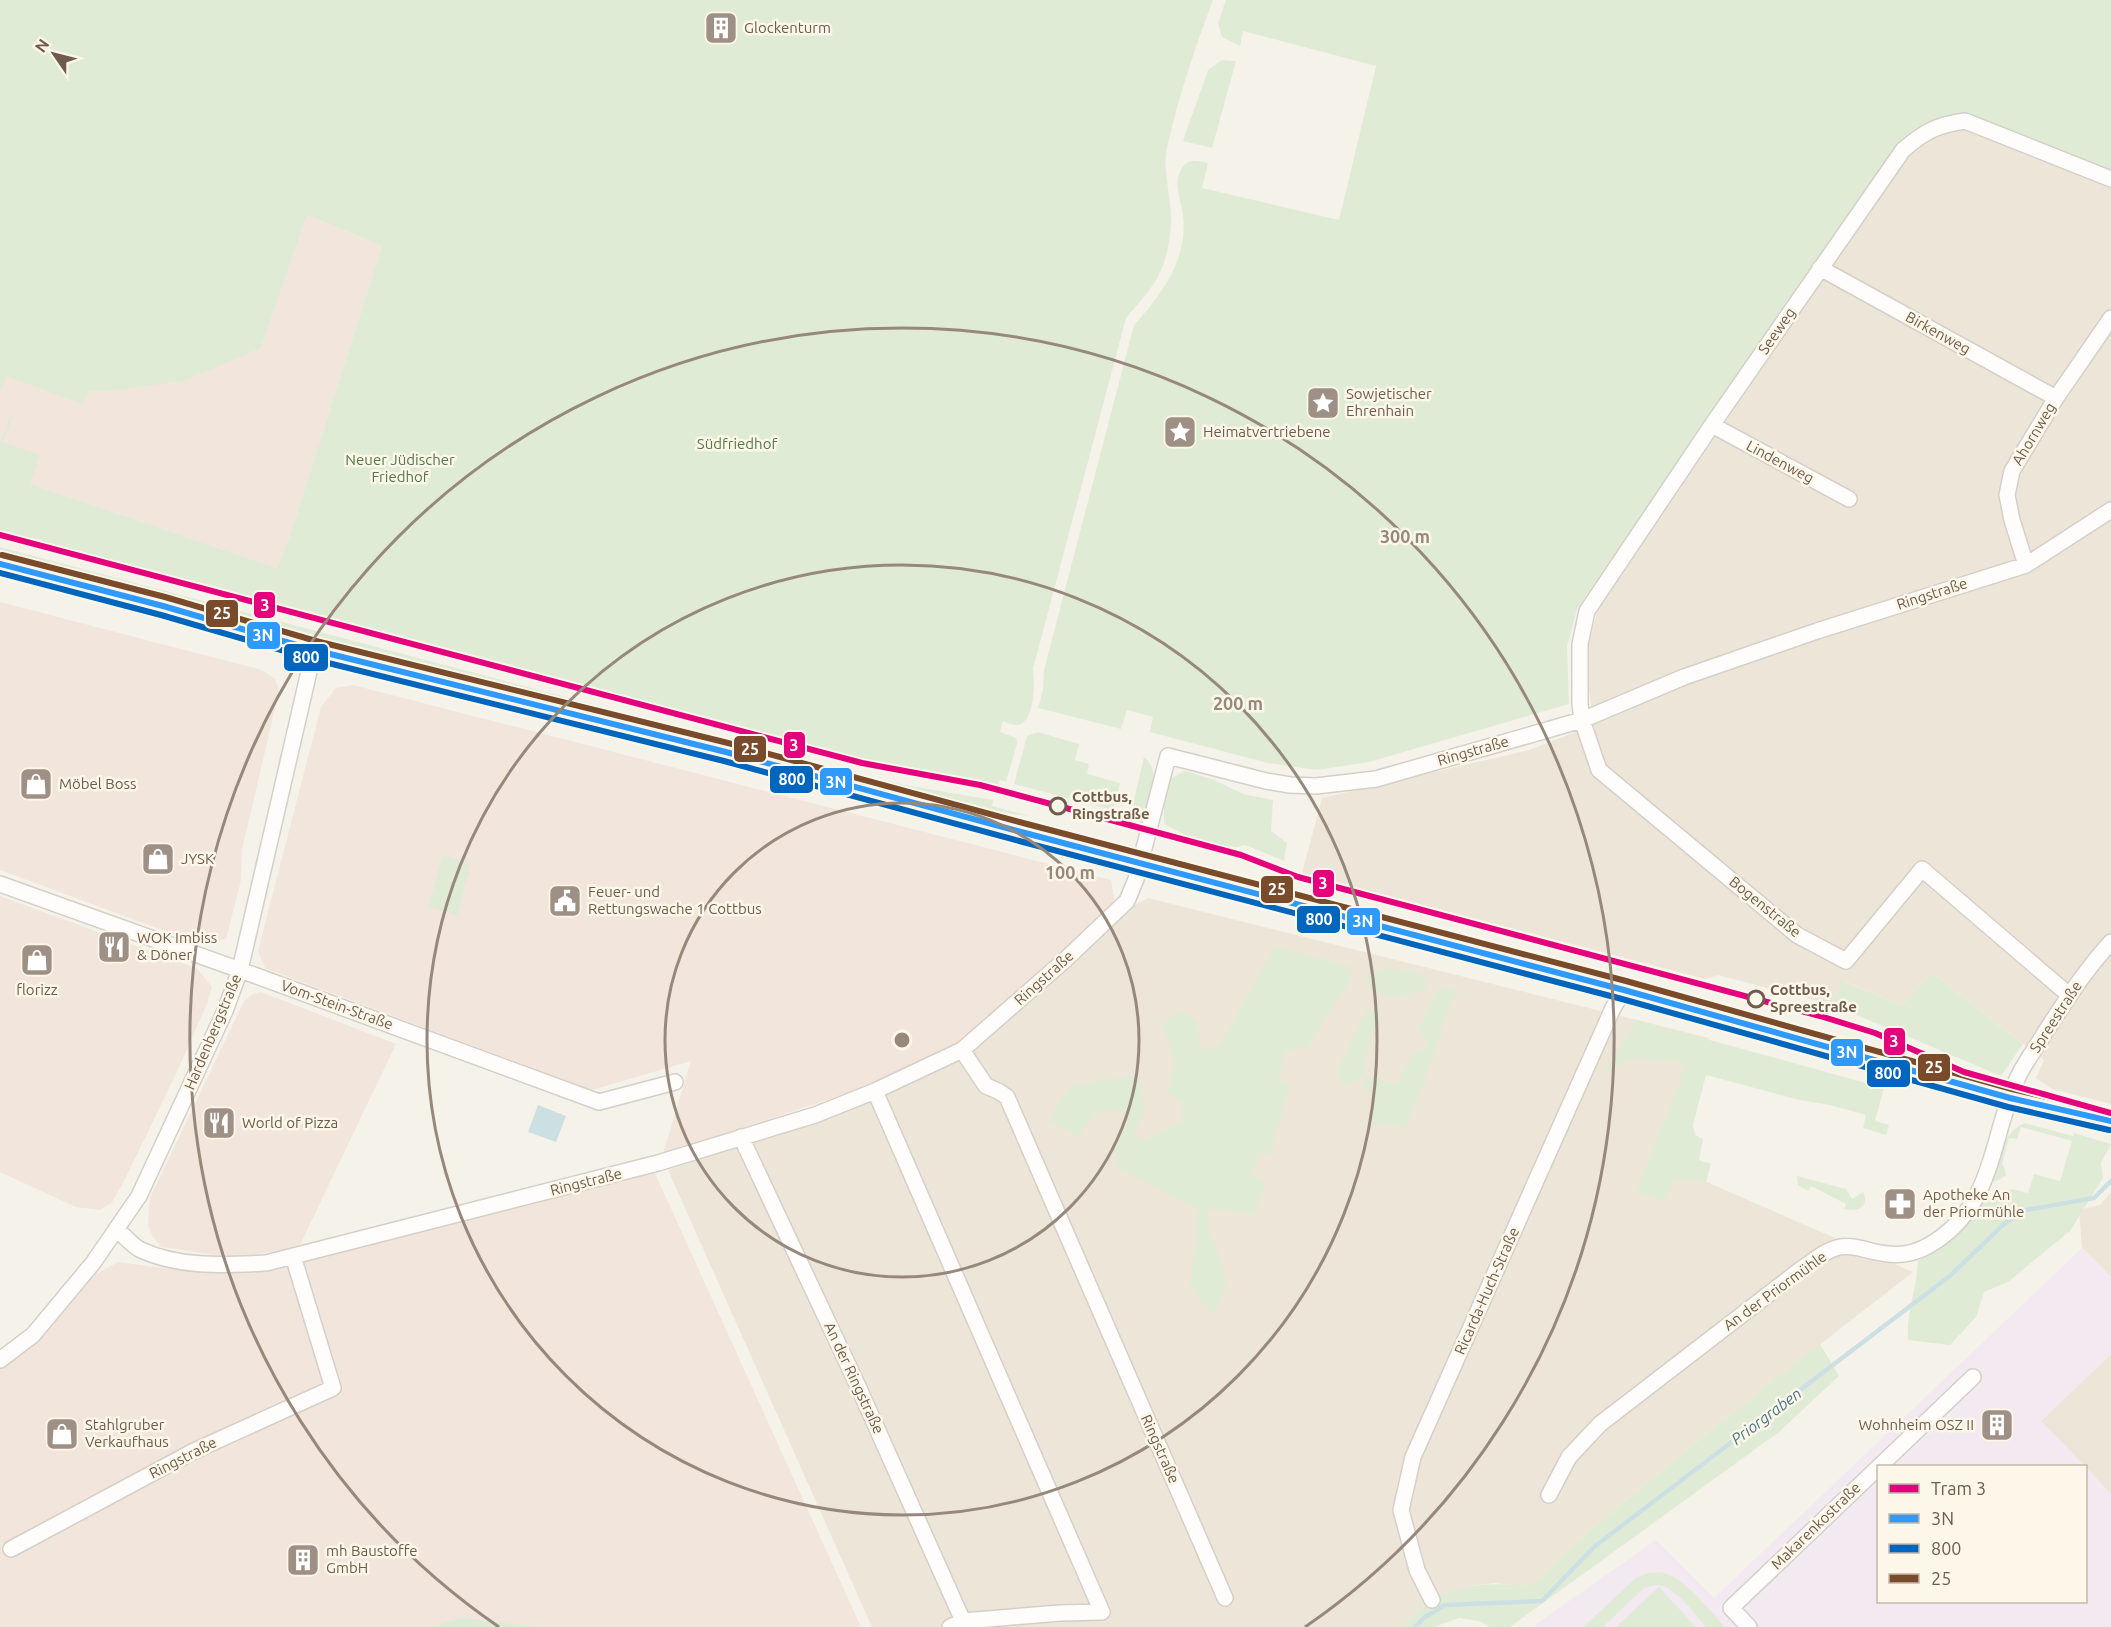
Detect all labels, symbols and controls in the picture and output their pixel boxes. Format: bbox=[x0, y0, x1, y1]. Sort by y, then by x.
building icon: Glockenturm bbox=[703, 10, 739, 46]
place label: Glockenturm bbox=[744, 19, 831, 36]
north arrow bbox=[24, 24, 84, 84]
text: N bbox=[31, 35, 53, 55]
street label: Seeweg bbox=[1754, 304, 1799, 357]
street label: Birkenweg bbox=[1903, 308, 1974, 357]
place icon: Sowjetischer Ehrenhain bbox=[1305, 385, 1341, 421]
place label: Sowjetischer Ehrenhain bbox=[1346, 385, 1432, 419]
street label: Ahornweg bbox=[2008, 399, 2059, 468]
place icon: Heimatvertriebene bbox=[1162, 414, 1198, 450]
place label: Heimatvertriebene bbox=[1203, 423, 1331, 440]
park label: Südfriedhof bbox=[697, 435, 777, 452]
street label: Lindenweg bbox=[1744, 437, 1817, 486]
park label: Neuer Jüdischer Friedhof bbox=[345, 451, 455, 485]
text: 300 m bbox=[1380, 526, 1430, 546]
street label: Ringstraße bbox=[1894, 574, 1969, 613]
line badge: 3 bbox=[253, 591, 276, 619]
text: 3 bbox=[260, 596, 270, 614]
line badge: 25 bbox=[205, 599, 239, 628]
text: 25 bbox=[213, 604, 231, 622]
line badge: 3N bbox=[246, 621, 281, 650]
text: 3N bbox=[253, 626, 273, 644]
line badge: 800 bbox=[283, 643, 329, 672]
text: 800 bbox=[292, 648, 320, 666]
text: 200 m bbox=[1213, 693, 1263, 713]
line badge: 3 bbox=[783, 731, 806, 759]
street label: Ringstraße bbox=[1435, 732, 1510, 769]
line badge: 25 bbox=[733, 735, 767, 763]
text: 3 bbox=[789, 736, 799, 754]
text: 25 bbox=[741, 740, 759, 758]
line badge: 800 bbox=[769, 765, 814, 794]
shop icon: Möbel Boss bbox=[18, 766, 54, 802]
line badge: 3N bbox=[819, 767, 853, 796]
text: 800 bbox=[778, 770, 806, 788]
text: 3N bbox=[826, 773, 846, 791]
place label: Möbel Boss bbox=[59, 775, 137, 792]
place label: Cottbus, Ringstraße bbox=[1072, 788, 1150, 822]
marker: Cottbus, Ringstraße bbox=[1049, 797, 1067, 815]
shop icon: JYSK bbox=[140, 841, 176, 877]
place label: JYSK bbox=[181, 850, 214, 867]
text: 100 m bbox=[1045, 862, 1095, 882]
line badge: 3 bbox=[1312, 869, 1335, 898]
street label: Bogenstraße bbox=[1726, 873, 1804, 941]
text: 3 bbox=[1318, 874, 1328, 892]
line badge: 25 bbox=[1260, 875, 1294, 904]
text: 25 bbox=[1268, 880, 1286, 898]
public building icon: Feuer- und Rettungswache 1 Cottbus bbox=[547, 883, 583, 919]
place label: Feuer- und Rettungswache 1 Cottbus bbox=[588, 883, 762, 917]
line badge: 800 bbox=[1296, 905, 1341, 934]
line badge: 3N bbox=[1346, 907, 1381, 936]
text: 800 bbox=[1305, 910, 1333, 928]
text: 3N bbox=[1353, 912, 1373, 930]
restaurant icon: WOK Imbiss & Döner bbox=[96, 929, 132, 965]
place label: WOK Imbiss & Döner bbox=[137, 929, 217, 963]
shop icon: florizz bbox=[19, 942, 55, 978]
street label: Ringstraße bbox=[1011, 947, 1077, 1008]
street label: Hardenbergstraße bbox=[181, 971, 245, 1092]
street label: Vom-Stein-Straße bbox=[279, 976, 396, 1033]
street label: Spreestraße bbox=[2026, 978, 2085, 1056]
place label: florizz bbox=[16, 981, 58, 998]
place label: Cottbus, Spreestraße bbox=[1770, 981, 1857, 1015]
marker: Cottbus, Spreestraße bbox=[1747, 990, 1765, 1008]
line badge: 3 bbox=[1883, 1027, 1906, 1056]
centre of rings bbox=[892, 1030, 912, 1050]
text: 3 bbox=[1889, 1032, 1899, 1050]
line badge: 3N bbox=[1830, 1038, 1864, 1067]
text: 3N bbox=[1837, 1043, 1857, 1061]
line badge: 25 bbox=[1917, 1053, 1951, 1082]
text: 25 bbox=[1925, 1058, 1943, 1076]
line badge: 800 bbox=[1866, 1059, 1911, 1088]
text: 800 bbox=[1874, 1064, 1902, 1082]
restaurant icon: World of Pizza bbox=[201, 1105, 237, 1141]
place label: World of Pizza bbox=[242, 1114, 338, 1131]
street label: Ringstraße bbox=[548, 1164, 624, 1199]
pharmacy icon: Apotheke An der Priormühle bbox=[1882, 1186, 1918, 1222]
place label: Apotheke An der Priormühle bbox=[1923, 1186, 2024, 1220]
street label: Ricarda-Huch-Straße bbox=[1451, 1225, 1522, 1357]
street label: An der Priormühle bbox=[1720, 1248, 1829, 1334]
street label: An der Ringstraße bbox=[821, 1319, 888, 1436]
water label: Priorgraben bbox=[1727, 1384, 1805, 1448]
building icon: Wohnheim OSZ II bbox=[1979, 1407, 2015, 1443]
street label: Ringstraße bbox=[1138, 1412, 1183, 1486]
shop icon: Stahlgruber Verkaufhaus bbox=[44, 1416, 80, 1452]
place label: Stahlgruber Verkaufhaus bbox=[85, 1416, 169, 1450]
place label: Wohnheim OSZ II bbox=[1858, 1416, 1974, 1433]
street label: Ringstraße bbox=[146, 1433, 219, 1482]
legend bbox=[1877, 1465, 2087, 1603]
text: Tram 3 bbox=[1931, 1478, 1986, 1498]
street label: Makarenkostraße bbox=[1767, 1479, 1864, 1573]
text: 3N bbox=[1931, 1508, 1954, 1528]
text: 800 bbox=[1931, 1538, 1961, 1558]
building icon: mh Baustoffe GmbH bbox=[285, 1542, 321, 1578]
place label: mh Baustoffe GmbH bbox=[326, 1542, 418, 1576]
text: 25 bbox=[1931, 1568, 1951, 1588]

